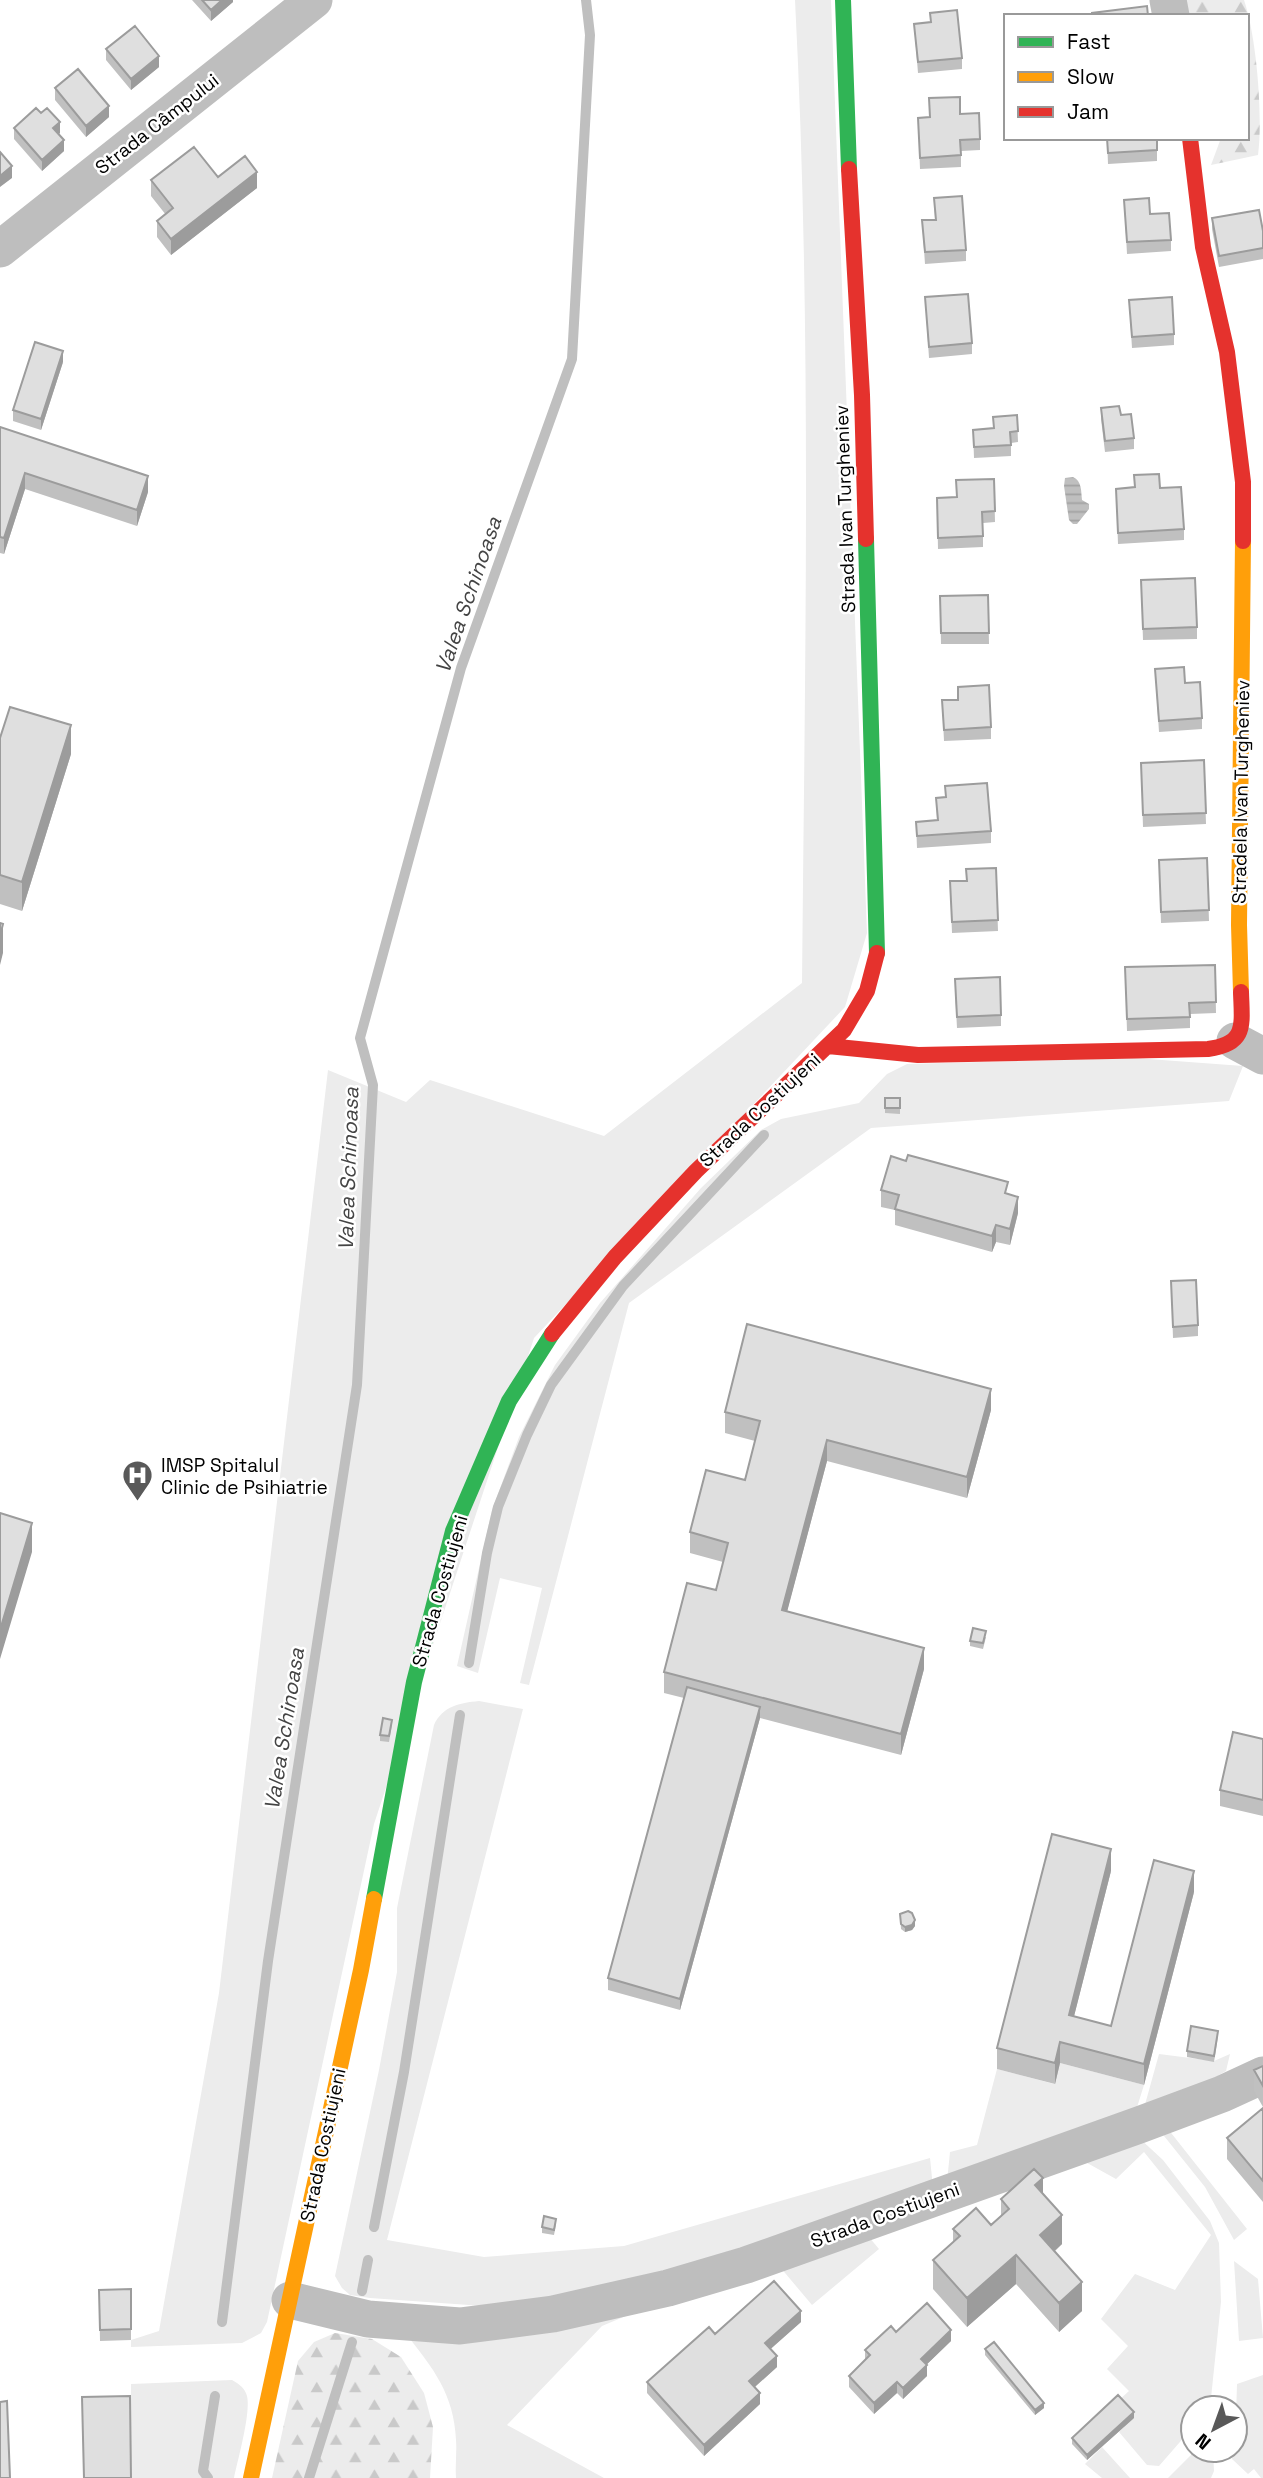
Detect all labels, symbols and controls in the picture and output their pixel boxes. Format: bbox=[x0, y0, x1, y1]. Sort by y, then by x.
legend bbox=[1004, 14, 1249, 140]
text: Fast bbox=[1067, 28, 1111, 55]
text: Slow bbox=[1067, 63, 1115, 90]
street label: Strada Câmpului bbox=[90, 68, 224, 180]
text: Jam bbox=[1067, 98, 1109, 125]
street label: Strada Ivan Turgheniev bbox=[829, 405, 861, 613]
water label: Valea Schinoasa bbox=[429, 512, 508, 677]
street label: Stradela Ivan Turgheniev bbox=[1227, 680, 1255, 904]
street label: Strada Costiujeni bbox=[694, 1047, 826, 1173]
water label: Valea Schinoasa bbox=[332, 1086, 364, 1251]
place label: IMSP Spitalul Clinic de Psihiatrie bbox=[161, 1453, 328, 1500]
hospital icon: IMSP Spitalul Clinic de Psihiatrie bbox=[121, 1459, 155, 1503]
street label: Strada Costiujeni bbox=[406, 1512, 474, 1670]
water label: Valea Schinoasa bbox=[258, 1645, 310, 1812]
street label: Strada Costiujeni bbox=[294, 2066, 352, 2224]
street label: Strada Costiujeni bbox=[807, 2176, 963, 2254]
north arrow bbox=[1179, 2394, 1249, 2464]
text: N bbox=[1190, 2428, 1216, 2455]

